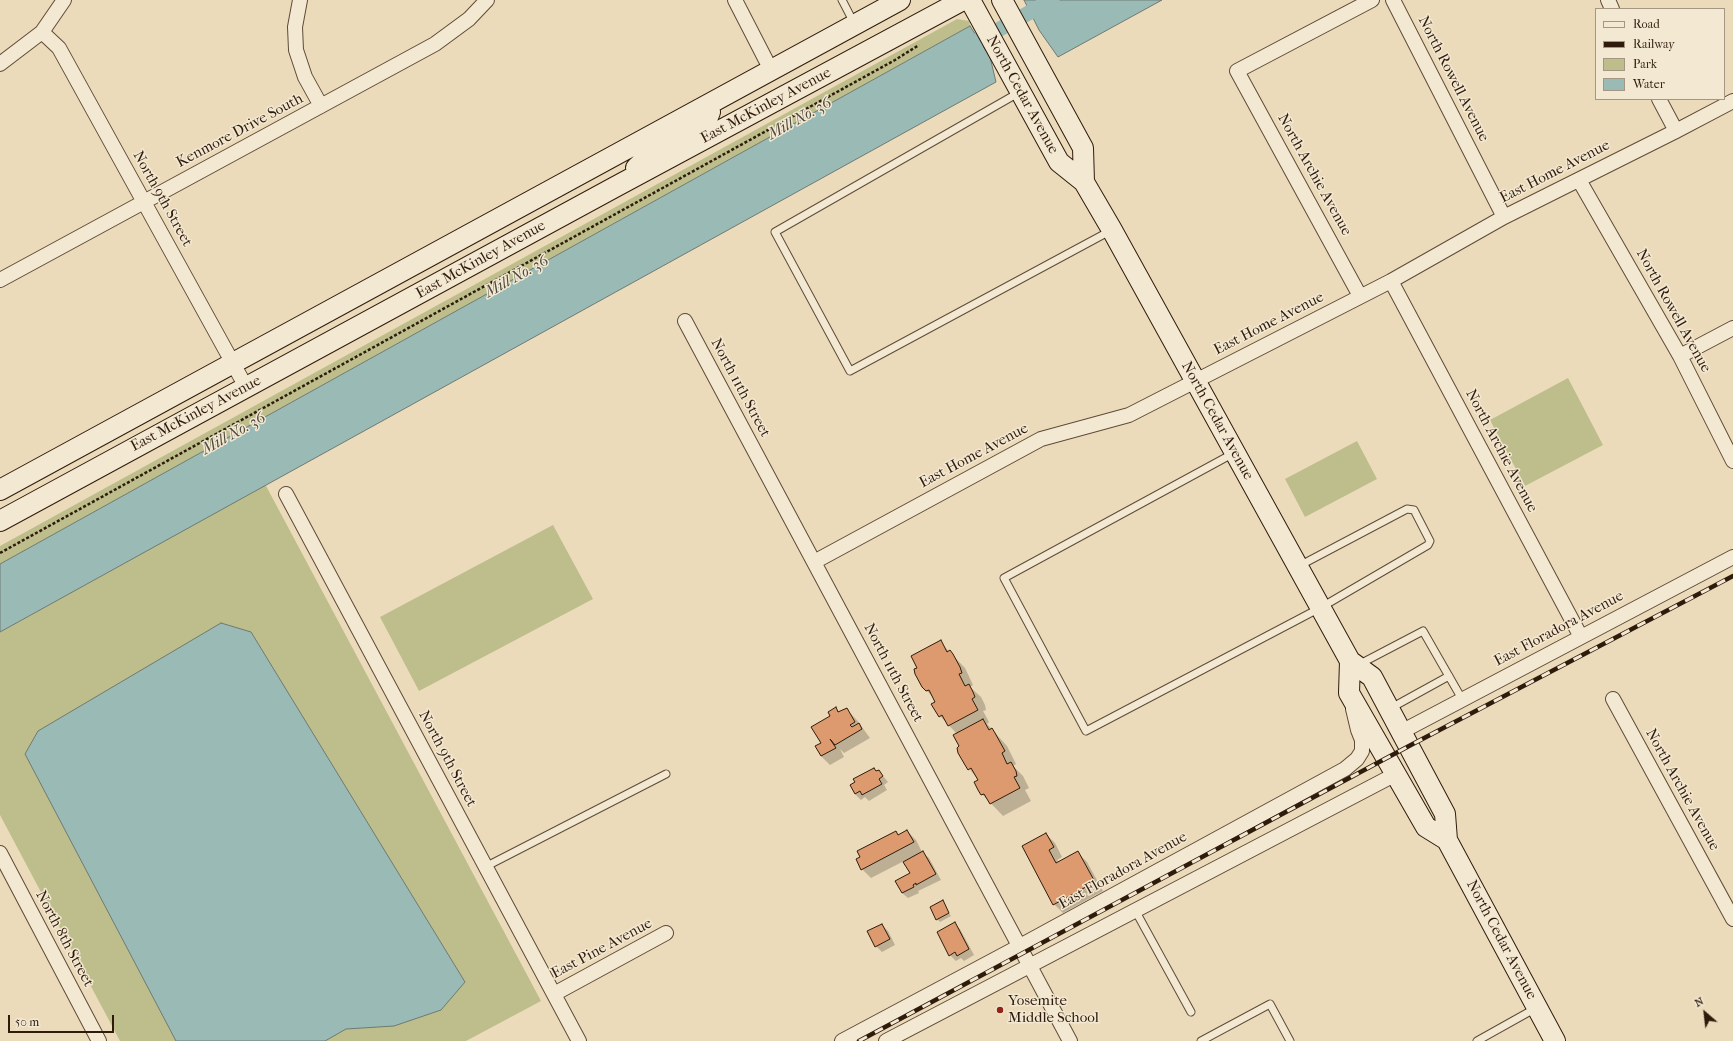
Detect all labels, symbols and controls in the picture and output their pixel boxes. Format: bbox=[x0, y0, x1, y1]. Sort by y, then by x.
legend bbox=[1595, 8, 1725, 100]
street label: North Rowell Avenue bbox=[1414, 13, 1492, 145]
text: Road bbox=[1633, 17, 1660, 31]
street label: North Cedar Avenue bbox=[982, 33, 1062, 157]
text: Railway bbox=[1633, 37, 1675, 51]
text: Park bbox=[1633, 57, 1657, 71]
street label: East McKinley Avenue bbox=[698, 64, 834, 148]
text: Water bbox=[1633, 77, 1665, 91]
street label: Kenmore Drive South bbox=[174, 90, 306, 172]
water label: Mill No. 36 bbox=[765, 94, 835, 144]
street label: North Archie Avenue bbox=[1273, 111, 1355, 239]
street label: East Home Avenue bbox=[1497, 137, 1613, 207]
street label: North 9th Street bbox=[128, 148, 196, 250]
street label: East McKinley Avenue bbox=[413, 217, 549, 303]
street label: North Rowell Avenue bbox=[1632, 246, 1714, 376]
water label: Mill No. 36 bbox=[482, 252, 552, 302]
street label: East Home Avenue bbox=[1211, 289, 1327, 359]
street label: North 11th Street bbox=[706, 335, 774, 441]
street label: North Cedar Avenue bbox=[1177, 359, 1257, 483]
street label: East McKinley Avenue bbox=[128, 372, 264, 456]
street label: North Archie Avenue bbox=[1461, 387, 1541, 515]
water label: Mill No. 36 bbox=[199, 409, 269, 459]
street label: East Home Avenue bbox=[916, 420, 1032, 492]
street label: East Floradora Avenue bbox=[1491, 587, 1627, 671]
street label: North 11th Street bbox=[859, 620, 927, 726]
street label: North 9th Street bbox=[414, 708, 480, 810]
street label: North Archie Avenue bbox=[1641, 726, 1723, 854]
street label: East Floradora Avenue bbox=[1056, 828, 1190, 914]
street label: North Cedar Avenue bbox=[1462, 877, 1540, 1003]
street label: North 8th Street bbox=[31, 888, 97, 990]
street label: East Pine Avenue bbox=[549, 915, 655, 983]
place label: Yosemite Middle School bbox=[1008, 992, 1099, 1027]
north arrow bbox=[1685, 993, 1725, 1033]
text: N bbox=[1692, 994, 1706, 1010]
marker: Yosemite Middle School bbox=[995, 1005, 1005, 1015]
scale bar bbox=[10, 1007, 116, 1033]
text: 50 m bbox=[15, 1015, 39, 1029]

